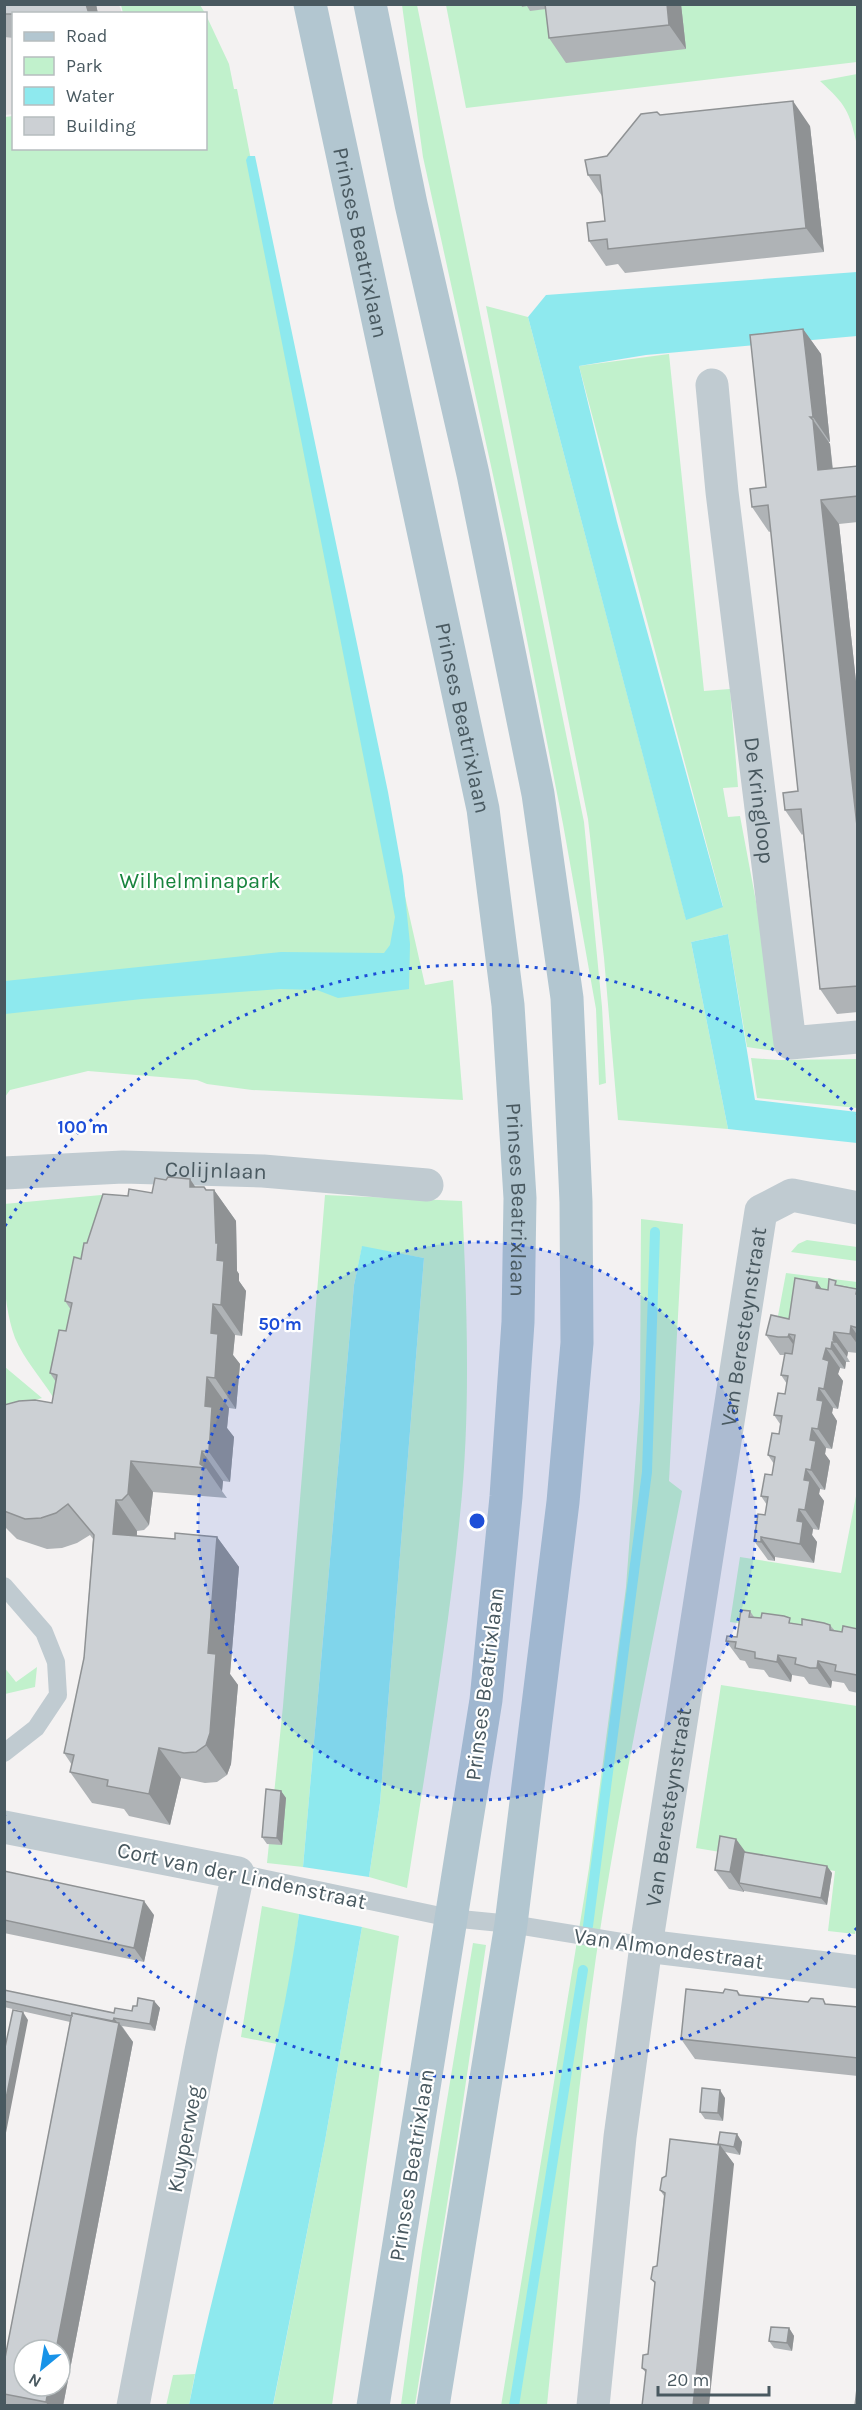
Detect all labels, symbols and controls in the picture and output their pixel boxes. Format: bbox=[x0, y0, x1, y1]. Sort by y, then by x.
legend bbox=[12, 12, 207, 150]
text: Road bbox=[66, 25, 107, 47]
text: Park bbox=[66, 55, 103, 77]
text: Water bbox=[66, 85, 114, 107]
text: Building bbox=[66, 115, 136, 137]
street label: Prinses Beatrixlaan bbox=[327, 145, 393, 341]
street label: Prinses Beatrixlaan bbox=[429, 620, 496, 816]
street label: De Kringloop bbox=[738, 735, 780, 865]
park label: Wilhelminapark bbox=[120, 868, 280, 894]
street label: Prinses Beatrixlaan bbox=[500, 1102, 532, 1297]
text: 100 m bbox=[58, 1116, 108, 1138]
street label: Colijnlaan bbox=[164, 1156, 267, 1185]
street label: Van Beresteynstraat bbox=[715, 1225, 772, 1428]
text: 50 m bbox=[258, 1313, 302, 1335]
centre of rings bbox=[467, 1511, 487, 1531]
street label: Prinses Beatrixlaan bbox=[460, 1586, 510, 1782]
street label: Van Beresteynstraat bbox=[640, 1705, 697, 1909]
street label: Cort van der Lindenstraat bbox=[115, 1837, 369, 1915]
street label: Van Almondestraat bbox=[572, 1923, 766, 1975]
street label: Prinses Beatrixlaan bbox=[384, 2067, 440, 2263]
street label: Kuyperweg bbox=[162, 2083, 208, 2195]
north arrow bbox=[12, 2338, 72, 2398]
scale bar bbox=[658, 2359, 769, 2397]
text: N bbox=[25, 2369, 44, 2392]
text: 20 m bbox=[667, 2369, 709, 2391]

